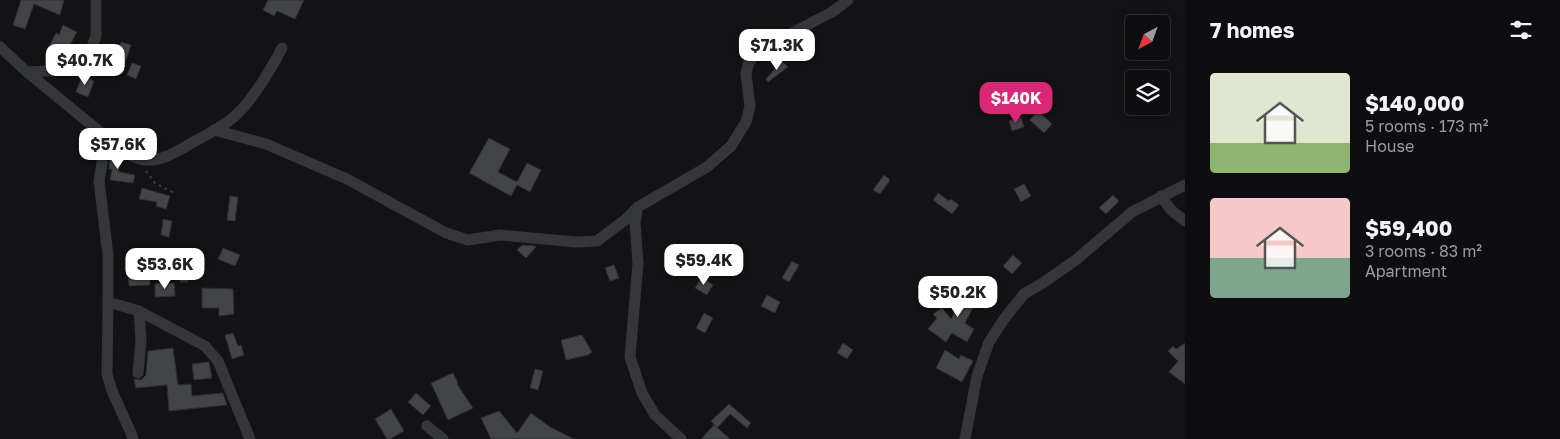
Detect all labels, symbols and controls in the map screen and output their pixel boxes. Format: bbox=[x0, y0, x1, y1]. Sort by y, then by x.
north arrow bbox=[1125, 15, 1170, 60]
map controls bbox=[1125, 15, 1170, 115]
icon: filters bbox=[1507, 16, 1535, 44]
text: 7 homes bbox=[1210, 17, 1295, 43]
pin: $71.3K bbox=[736, 28, 818, 71]
text: $71.3K bbox=[750, 35, 804, 55]
pin: $40.7K bbox=[44, 44, 126, 86]
text: $40.7K bbox=[57, 50, 113, 70]
button: layers bbox=[1125, 70, 1170, 115]
pin: $140K bbox=[981, 82, 1051, 124]
text: $140K bbox=[991, 88, 1041, 108]
text: $140,000 bbox=[1365, 90, 1464, 116]
icon: home bbox=[1250, 93, 1310, 153]
text: 5 rooms · 173 m² bbox=[1365, 116, 1489, 136]
pin: $57.6K bbox=[77, 128, 159, 170]
text: $57.6K bbox=[90, 134, 146, 154]
text: House bbox=[1365, 136, 1414, 156]
text: $59,400 bbox=[1365, 215, 1452, 241]
icon: home bbox=[1250, 218, 1310, 278]
text: 3 rooms · 83 m² bbox=[1365, 241, 1482, 261]
pin: $59.4K bbox=[663, 244, 745, 286]
pin: $53.6K bbox=[124, 248, 206, 290]
text: $59.4K bbox=[675, 250, 733, 270]
text: $53.6K bbox=[136, 254, 194, 274]
text: Apartment bbox=[1365, 261, 1447, 281]
pin: $50.2K bbox=[917, 276, 999, 318]
text: $50.2K bbox=[929, 282, 987, 302]

